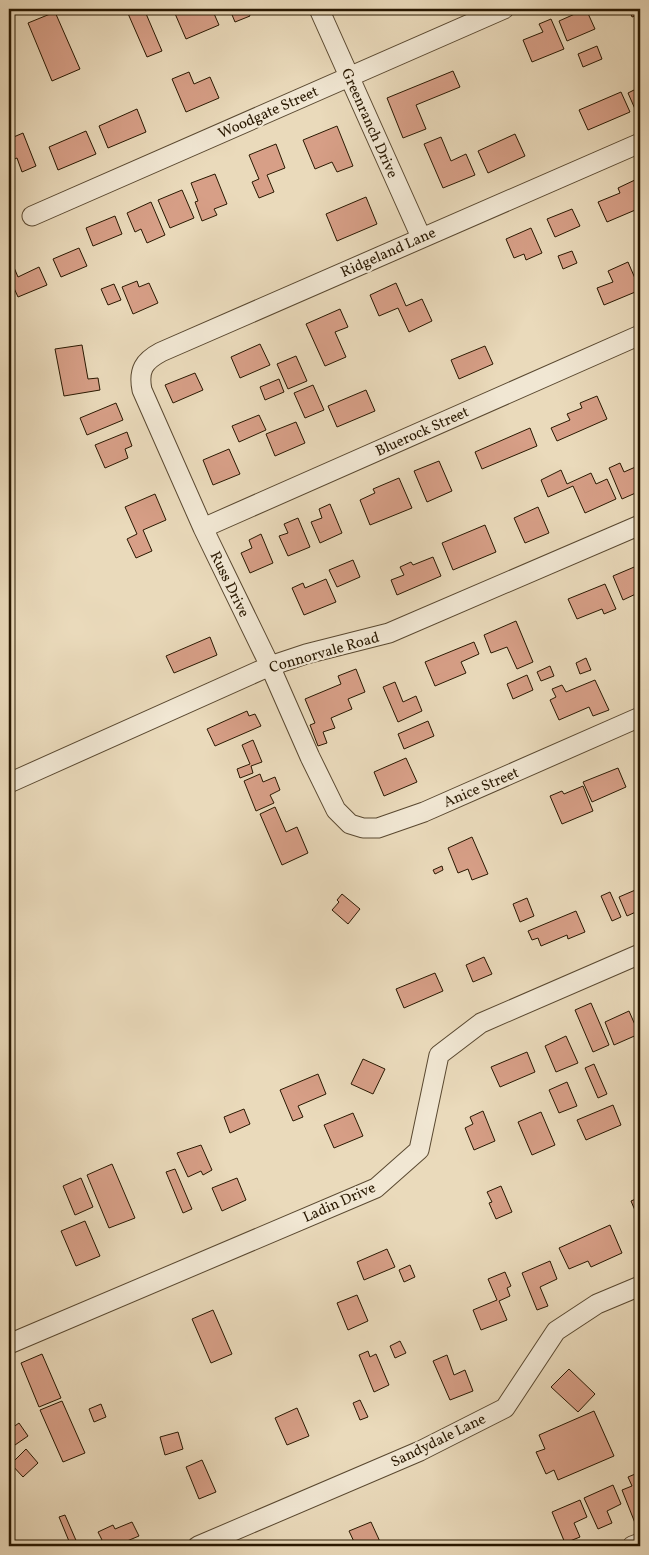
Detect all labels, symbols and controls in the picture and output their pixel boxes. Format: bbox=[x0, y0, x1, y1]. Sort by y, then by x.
street label: Greenranch Drive bbox=[335, 65, 402, 182]
street label: Woodgate Street bbox=[215, 82, 322, 145]
street label: Ridgeland Lane bbox=[338, 223, 440, 284]
street label: Bluerock Street bbox=[372, 402, 473, 462]
street label: Russ Drive bbox=[204, 548, 254, 621]
street label: Connorvale Road bbox=[267, 628, 382, 679]
street label: Anice Street bbox=[441, 763, 523, 814]
street label: Ladin Drive bbox=[300, 1178, 379, 1229]
street label: Sandydale Lane bbox=[387, 1409, 490, 1473]

